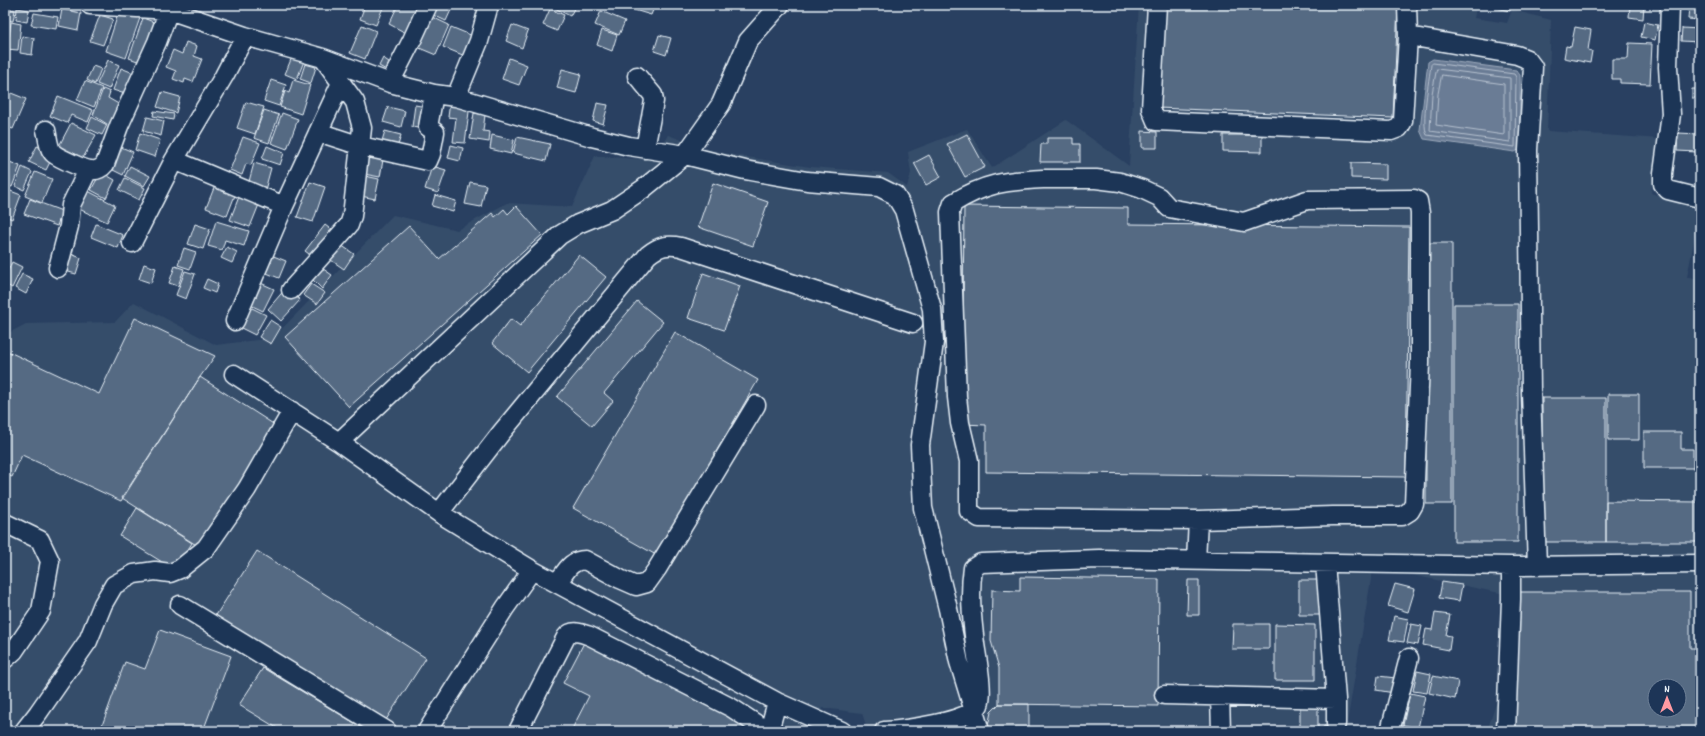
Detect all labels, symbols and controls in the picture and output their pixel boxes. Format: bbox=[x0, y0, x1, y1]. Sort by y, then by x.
north arrow bbox=[1647, 678, 1687, 718]
text: N bbox=[1664, 682, 1670, 698]

